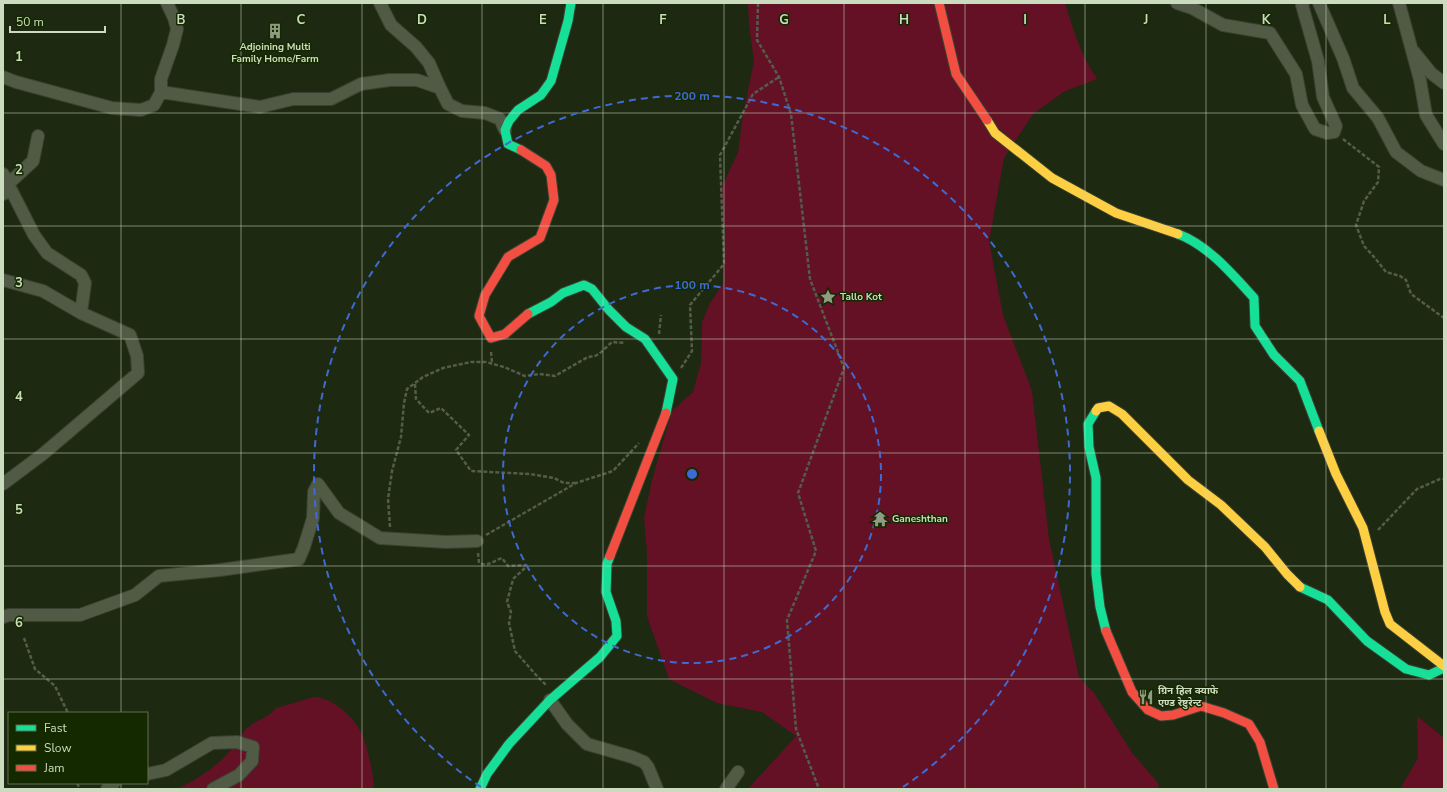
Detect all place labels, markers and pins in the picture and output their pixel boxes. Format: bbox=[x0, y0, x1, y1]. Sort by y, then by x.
building icon: Adjoining Multi Family Home/Farm bbox=[266, 22, 284, 40]
place label: Adjoining Multi Family Home/Farm bbox=[231, 40, 319, 66]
place icon: Tallo Kot bbox=[819, 288, 837, 306]
place label: Tallo Kot bbox=[840, 290, 882, 304]
centre of rings bbox=[685, 467, 699, 481]
temple icon: Ganeshthan bbox=[871, 510, 889, 528]
place label: Ganeshthan bbox=[892, 512, 948, 526]
place label: ग्रिन हिल क्याफे एण्ड रेष्टुरेन्ट bbox=[1158, 684, 1219, 710]
restaurant icon: ग्रिन हिल क्याफे एण्ड रेष्टुरेन्ट bbox=[1137, 688, 1155, 706]

